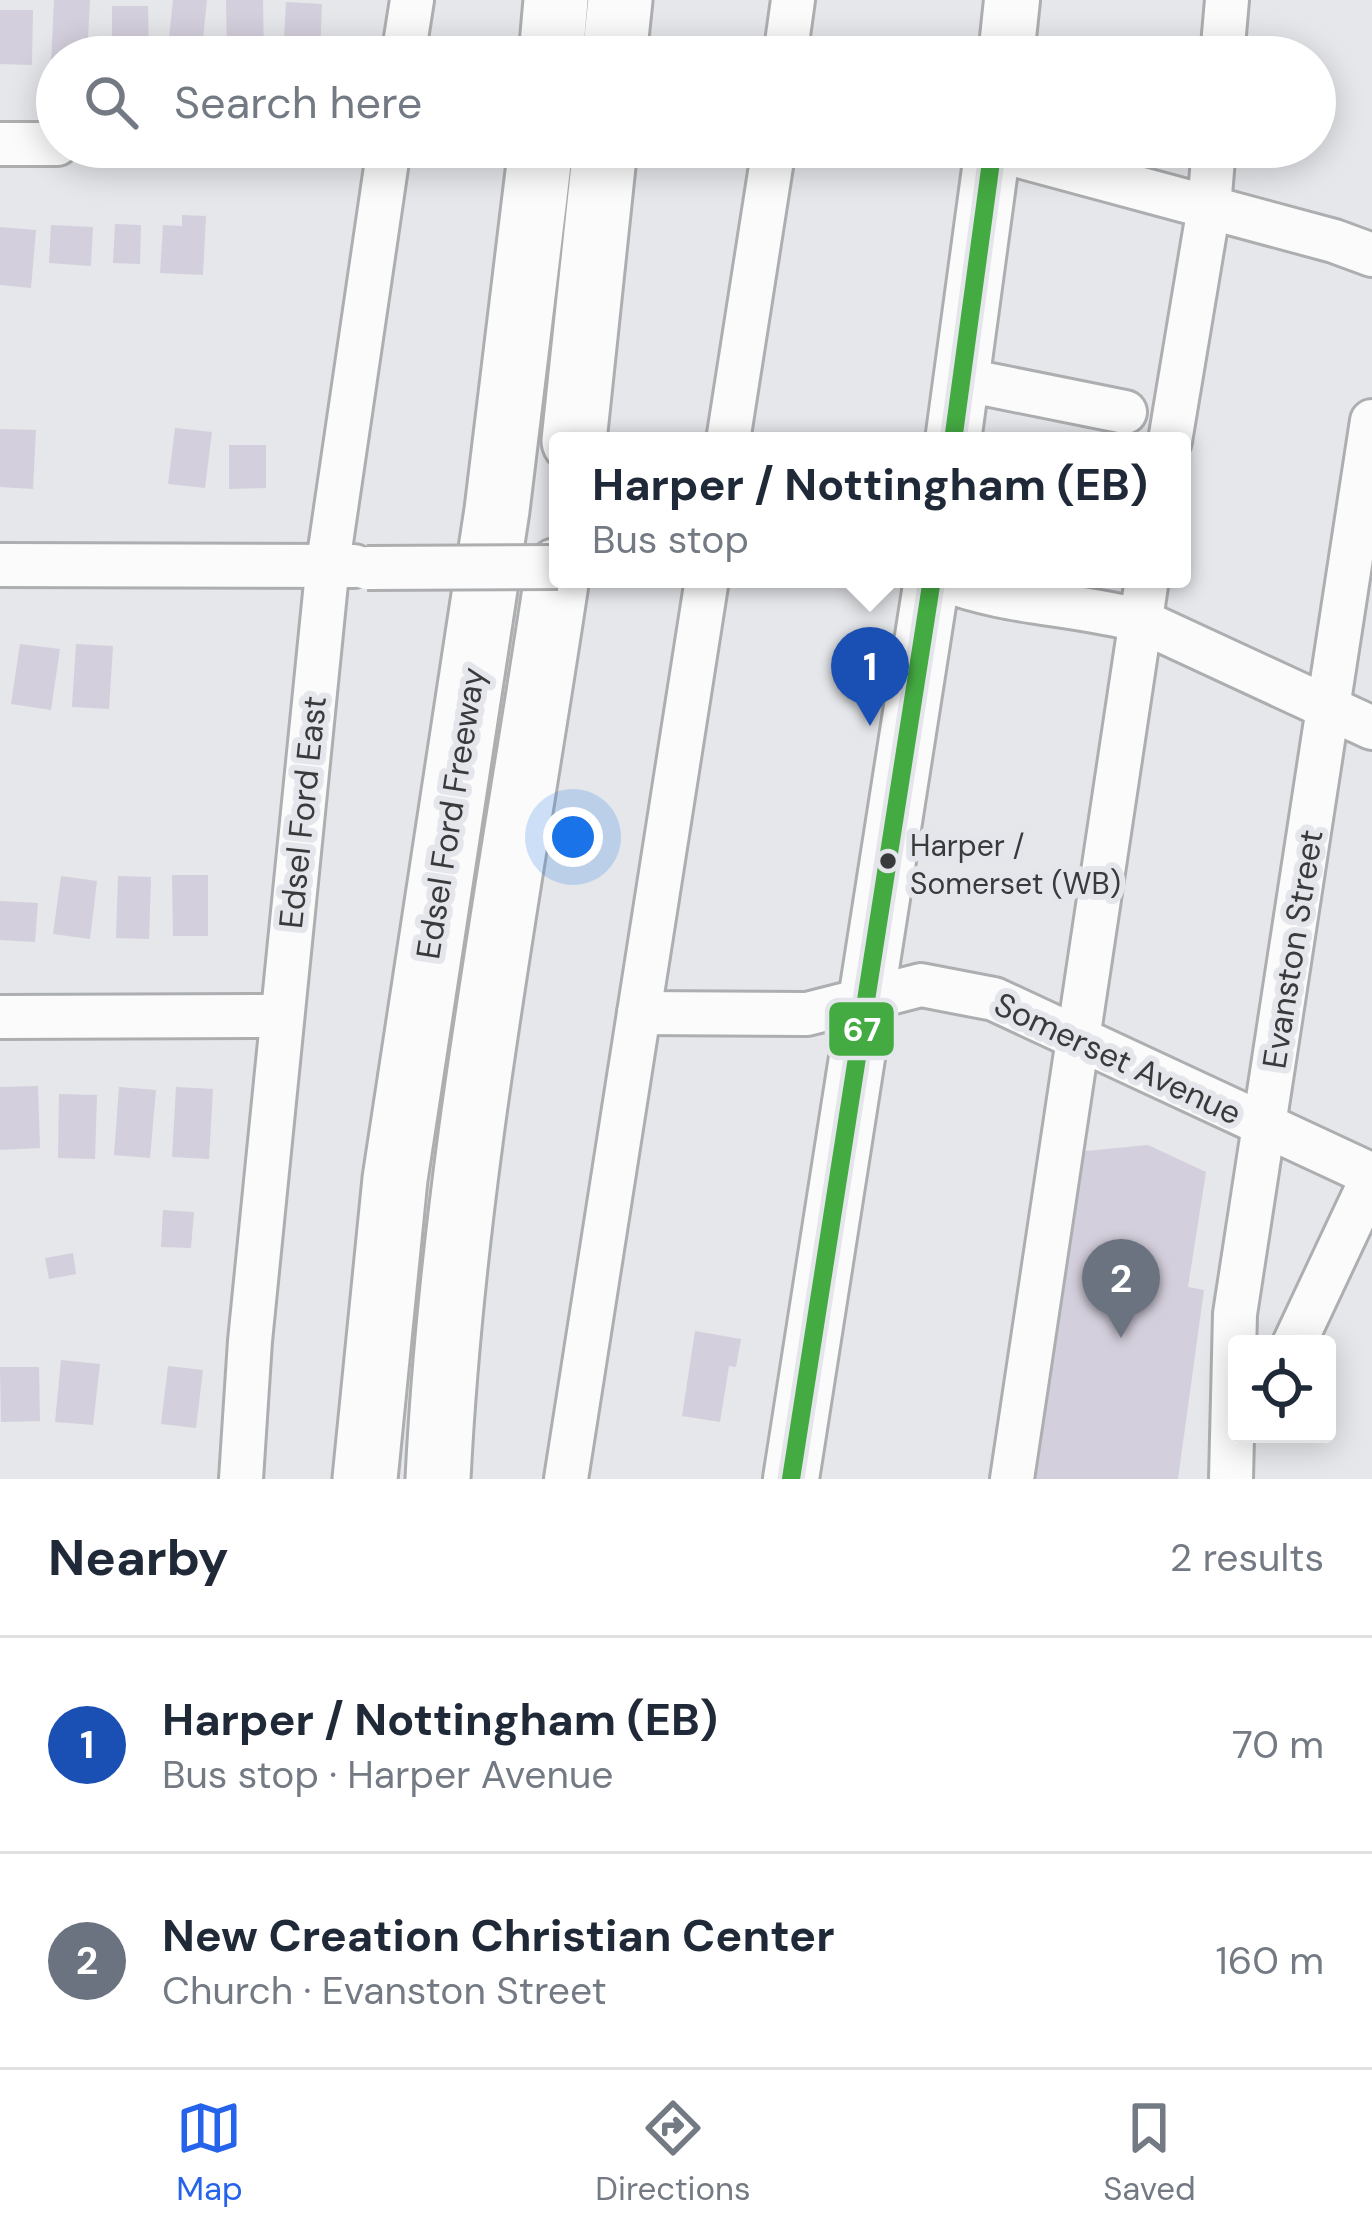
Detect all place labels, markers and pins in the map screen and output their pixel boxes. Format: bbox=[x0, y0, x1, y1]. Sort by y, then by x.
pin: 1 bbox=[831, 627, 909, 726]
place label: Harper / Somerset (WB) bbox=[910, 826, 1121, 903]
marker: Harper / Somerset (WB) bbox=[877, 850, 899, 872]
pin: 2 bbox=[1082, 1239, 1160, 1338]

